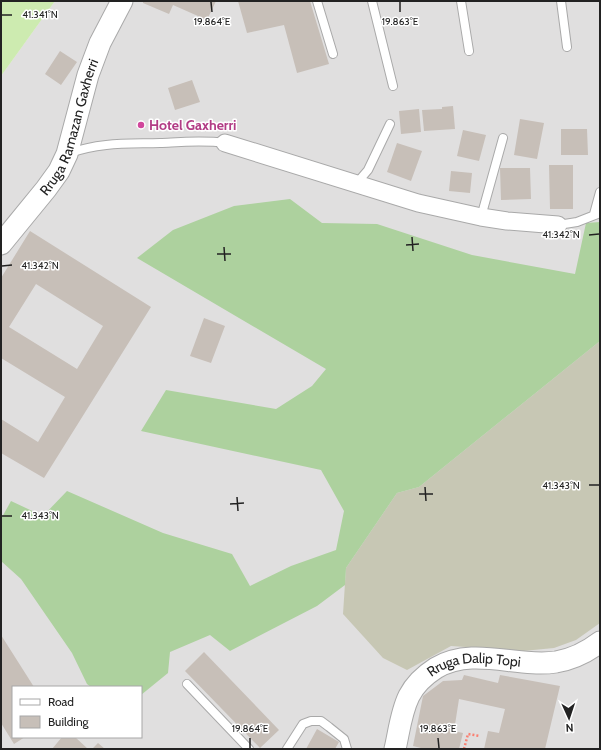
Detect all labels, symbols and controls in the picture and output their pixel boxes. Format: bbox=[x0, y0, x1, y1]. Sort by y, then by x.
text: 41.341°N bbox=[22, 8, 58, 21]
text: 19.864°E bbox=[194, 15, 231, 28]
text: 19.863°E bbox=[382, 15, 419, 28]
street label: Rruga Ramazan Gaxherri bbox=[36, 56, 102, 199]
place label: Hotel Gaxherri bbox=[149, 116, 236, 134]
marker: Hotel Gaxherri bbox=[136, 120, 146, 130]
text: 41.342°N bbox=[542, 228, 580, 241]
text: 41.342°N bbox=[21, 259, 59, 272]
text: 41.343°N bbox=[542, 479, 580, 492]
text: 41.343°N bbox=[21, 509, 59, 522]
street label: Rruga Dalip Topi bbox=[423, 649, 522, 681]
legend bbox=[12, 686, 142, 738]
text: Road bbox=[48, 694, 74, 709]
north arrow bbox=[549, 698, 589, 738]
text: Building bbox=[48, 714, 90, 729]
text: N bbox=[565, 721, 574, 735]
text: 19.864°E bbox=[232, 722, 269, 735]
text: 19.863°E bbox=[420, 722, 457, 735]

